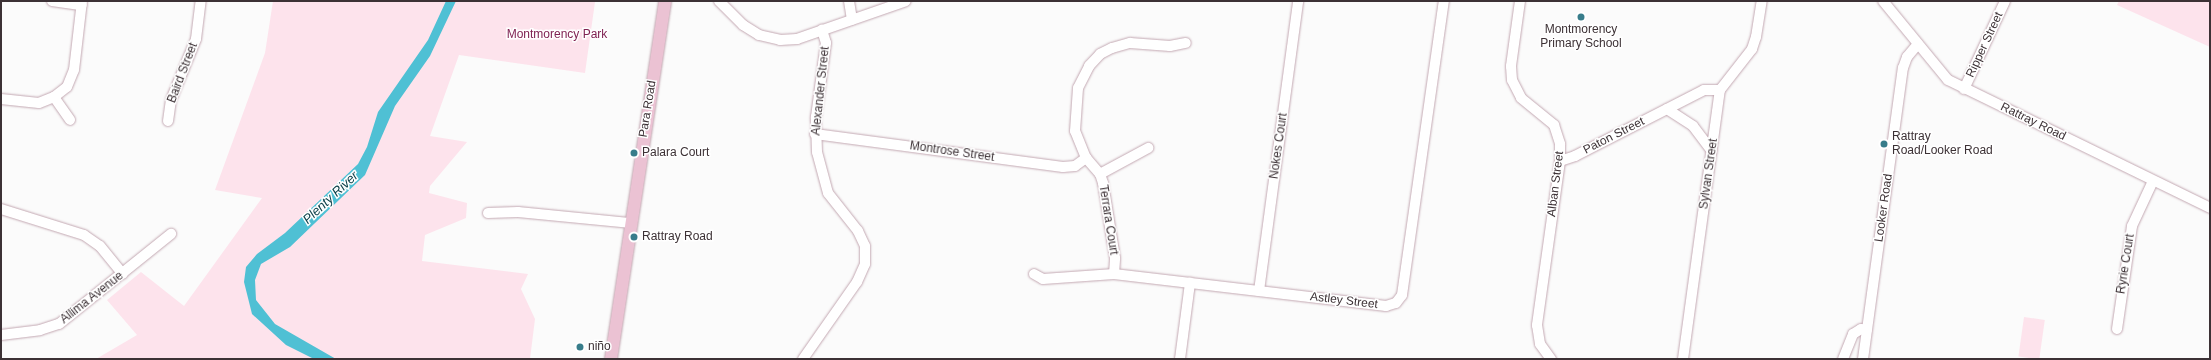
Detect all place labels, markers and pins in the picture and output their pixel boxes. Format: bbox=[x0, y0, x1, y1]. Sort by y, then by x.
marker: Montmorency Primary School bbox=[1576, 12, 1586, 22]
place label: Montmorency Primary School bbox=[1540, 23, 1622, 51]
place label: Rattray Road/Looker Road bbox=[1892, 130, 1993, 158]
marker: Rattray Road/Looker Road bbox=[1879, 139, 1889, 149]
place label: Palara Court bbox=[642, 146, 709, 160]
marker: Palara Court bbox=[629, 148, 639, 158]
place label: Rattray Road bbox=[642, 230, 713, 244]
marker: Rattray Road bbox=[629, 232, 639, 242]
place label: niño bbox=[588, 340, 611, 354]
marker: niño bbox=[575, 342, 585, 352]

